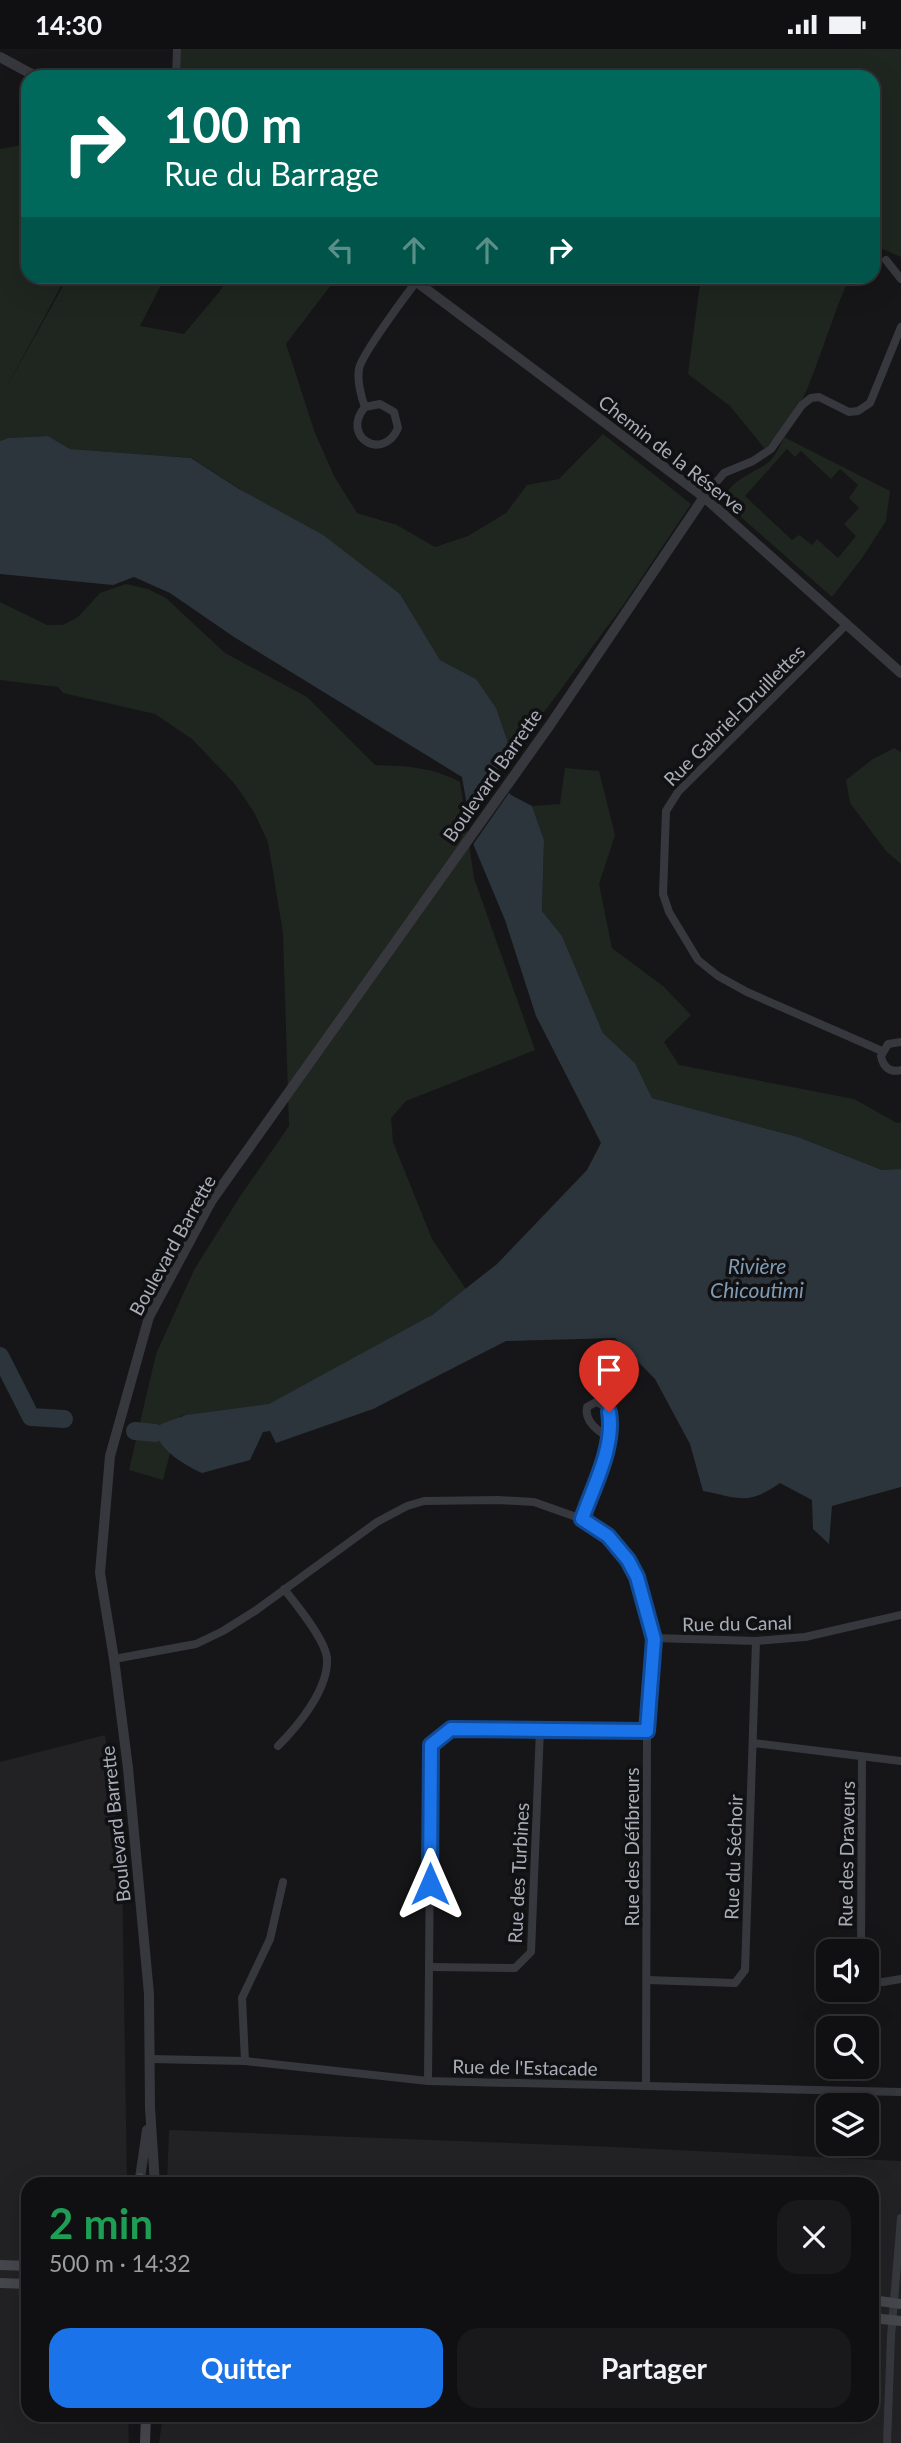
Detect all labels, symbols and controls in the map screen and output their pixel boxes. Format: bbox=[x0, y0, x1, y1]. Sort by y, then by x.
text: 14:30 bbox=[35, 9, 102, 41]
text: 100 m bbox=[164, 95, 302, 153]
icon: right bbox=[49, 98, 140, 189]
text: Rue du Barrage bbox=[164, 154, 379, 193]
icon: left bbox=[322, 231, 360, 269]
icon: ahead bbox=[395, 231, 433, 269]
icon: ahead bbox=[468, 231, 506, 269]
icon: right bbox=[541, 231, 579, 269]
street label: Chemin de la Réserve bbox=[594, 390, 750, 518]
street label: Rue Gabriel-Druillettes bbox=[659, 640, 809, 790]
street label: Boulevard Barrette bbox=[438, 704, 546, 846]
street label: Boulevard Barrette bbox=[124, 1171, 220, 1319]
water label: Rivière Chicoutimi bbox=[710, 1253, 804, 1302]
pin bbox=[579, 1340, 639, 1412]
icon: arrive bbox=[590, 1351, 628, 1389]
street label: Rue du Canal bbox=[682, 1611, 792, 1635]
street label: Boulevard Barrette bbox=[95, 1745, 135, 1903]
street label: Rue des Défibreurs bbox=[620, 1768, 643, 1926]
street label: Rue des Draveurs bbox=[833, 1781, 859, 1927]
street label: Rue du Séchoir bbox=[719, 1794, 747, 1920]
street label: Rue des Turbines bbox=[503, 1802, 533, 1944]
position arrow bbox=[393, 1847, 467, 1921]
map controls bbox=[816, 1939, 879, 2156]
button: sound bbox=[816, 1939, 879, 2002]
button: search bbox=[816, 2016, 879, 2079]
street label: Rue de l'Estacade bbox=[452, 2054, 598, 2080]
button: layers bbox=[816, 2093, 879, 2156]
text: 2 min bbox=[49, 2198, 153, 2248]
button: close bbox=[777, 2200, 851, 2274]
text: 500 m · 14:32 bbox=[49, 2249, 191, 2277]
button: Quitter bbox=[49, 2328, 443, 2408]
button: Partager bbox=[457, 2328, 851, 2408]

